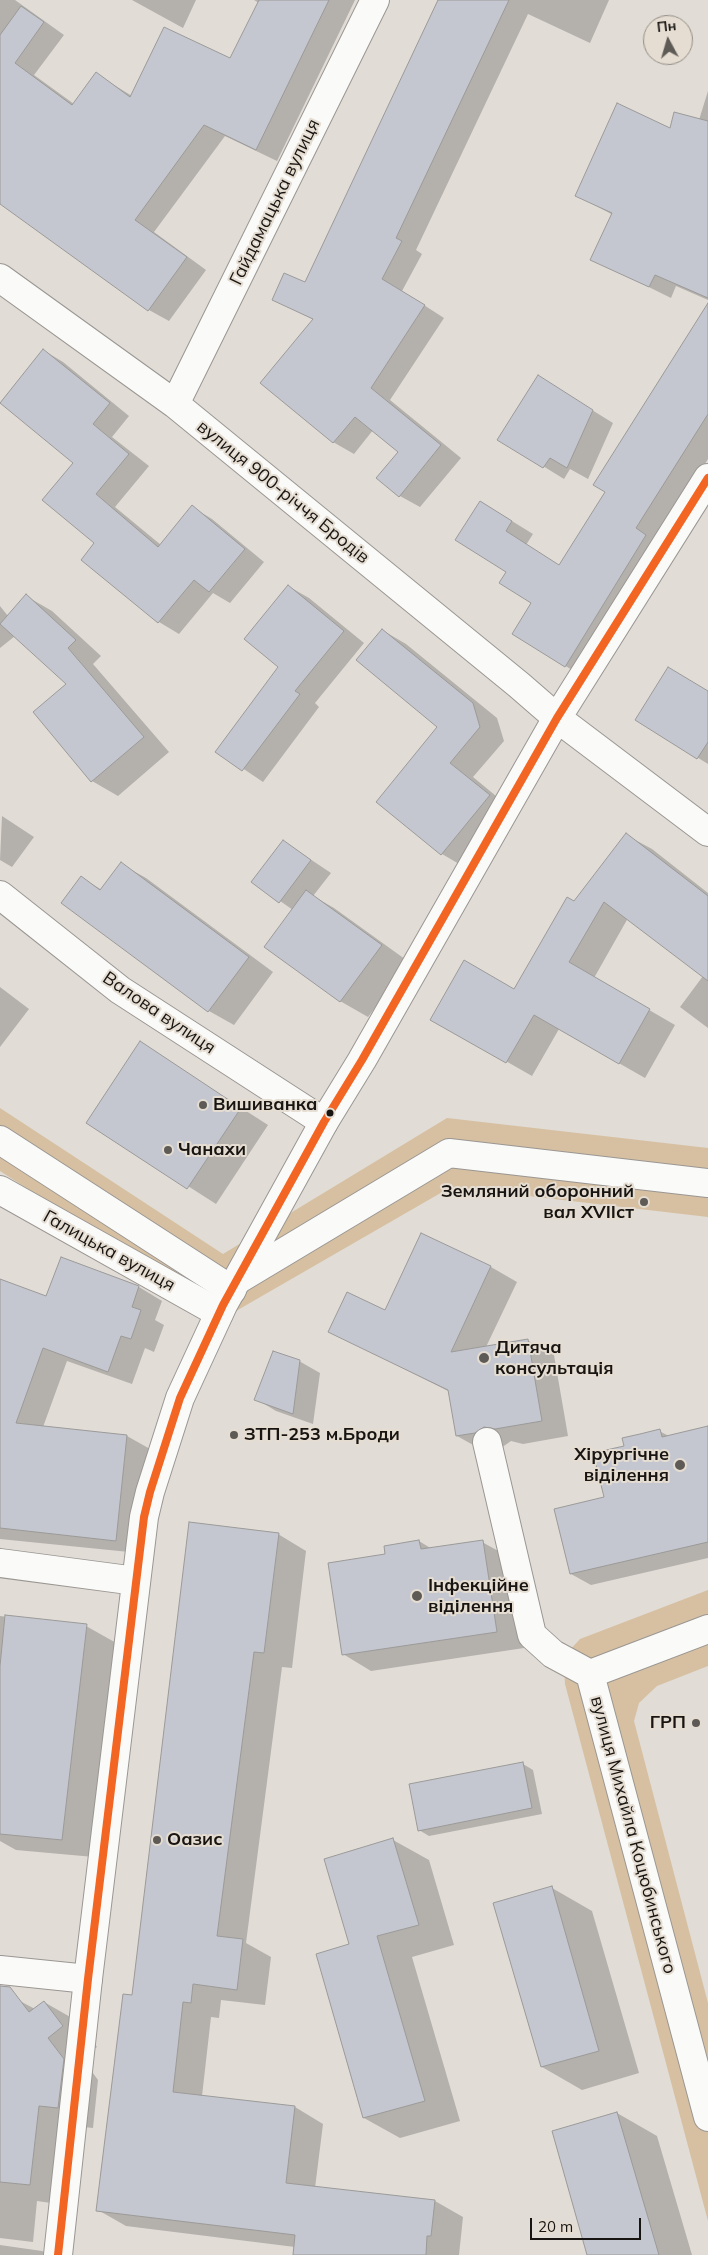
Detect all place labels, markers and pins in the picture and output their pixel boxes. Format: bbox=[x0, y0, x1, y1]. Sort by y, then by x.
place label: Вишиванка bbox=[213, 1094, 317, 1116]
marker: Вишиванка bbox=[197, 1099, 209, 1111]
unlabelled marker bbox=[325, 1108, 335, 1118]
place label: Чанахи bbox=[178, 1139, 246, 1161]
marker: Чанахи bbox=[162, 1144, 174, 1156]
place label: Земляний оборонний вал XVIIст bbox=[441, 1181, 634, 1224]
marker: Земляний оборонний вал XVIIст bbox=[638, 1196, 650, 1208]
place label: Дитяча консультація bbox=[495, 1337, 614, 1380]
marker: Дитяча консультація bbox=[477, 1351, 491, 1365]
place label: ЗТП-253 м.Броди bbox=[244, 1424, 400, 1446]
marker: ЗТП-253 м.Броди bbox=[228, 1429, 240, 1441]
place label: Хірургічне віділення bbox=[574, 1444, 669, 1486]
marker: Хірургічне віділення bbox=[673, 1458, 687, 1472]
place label: Інфекційне віділення bbox=[428, 1575, 529, 1618]
marker: Інфекційне віділення bbox=[410, 1589, 424, 1603]
place label: ГРП bbox=[650, 1712, 686, 1734]
marker: ГРП bbox=[690, 1717, 702, 1729]
place label: Оазис bbox=[167, 1829, 223, 1851]
marker: Оазис bbox=[151, 1834, 163, 1846]

